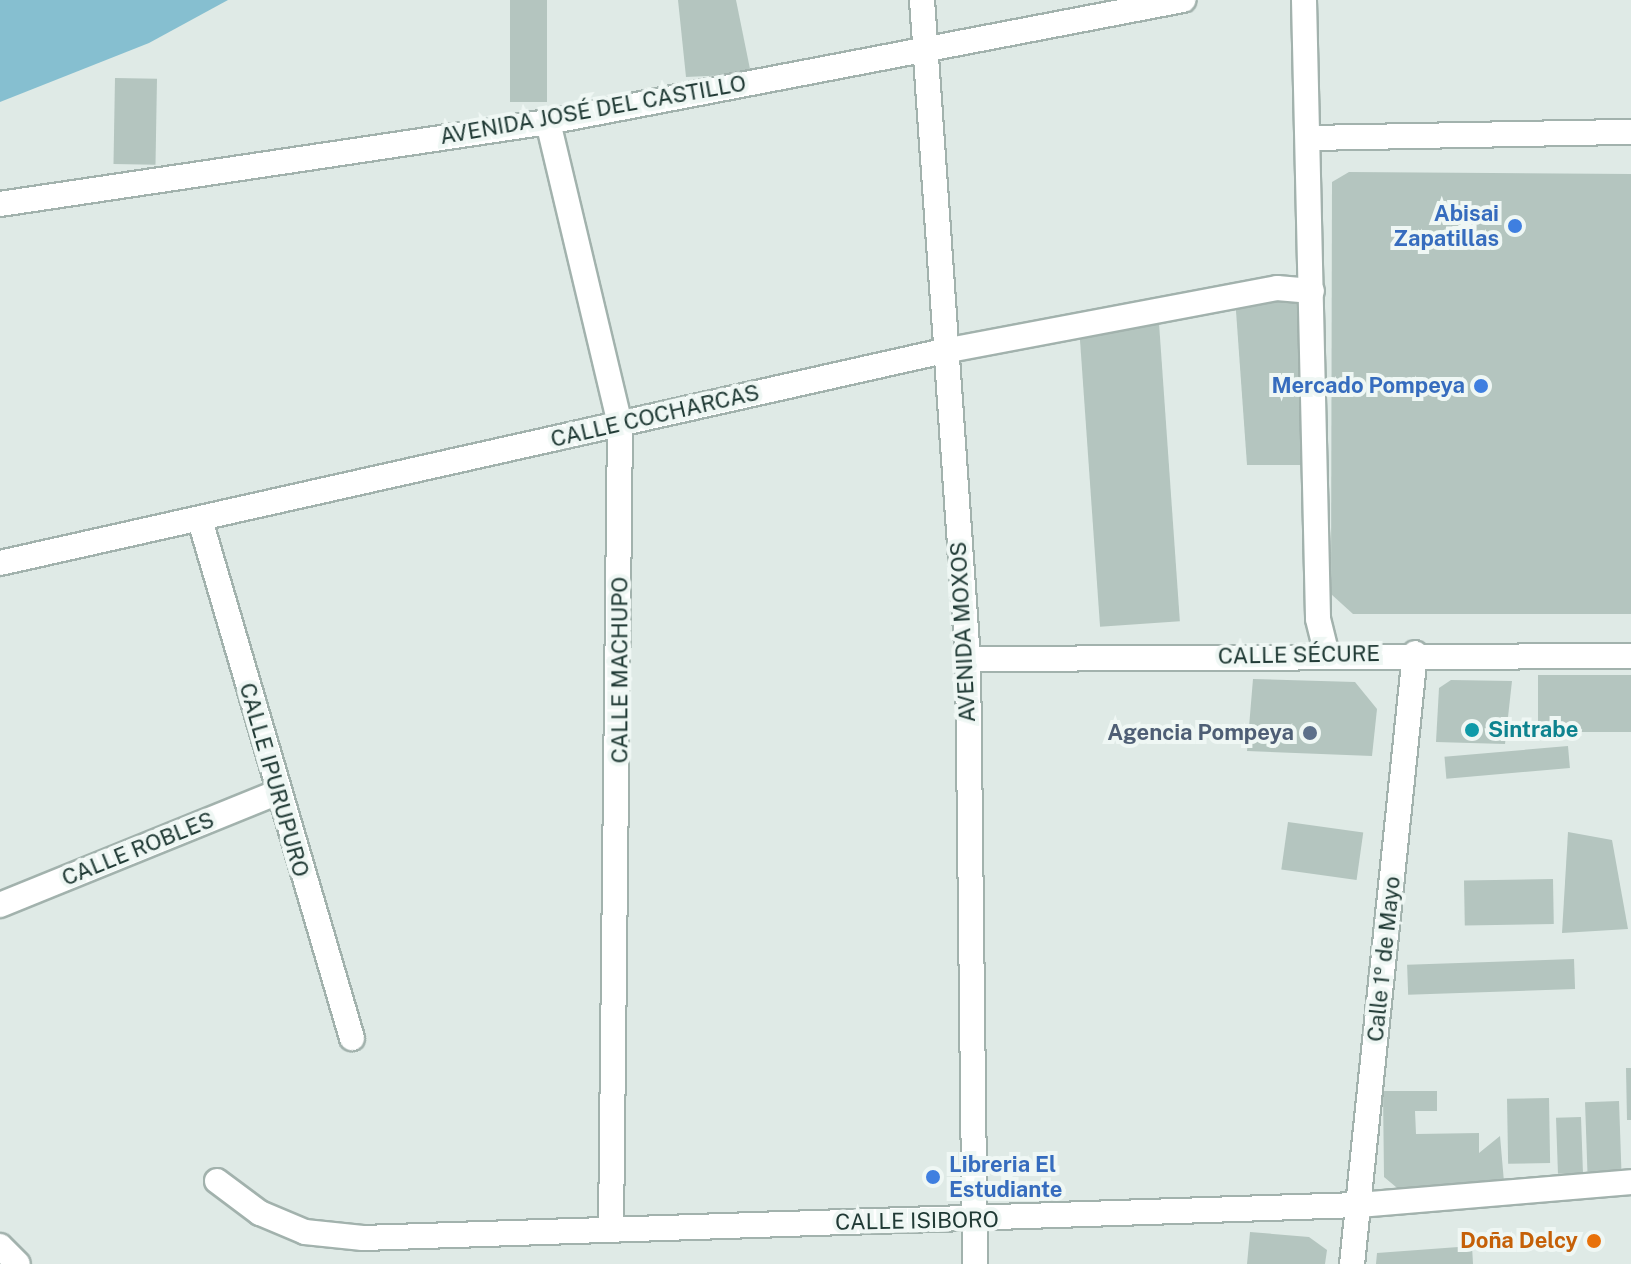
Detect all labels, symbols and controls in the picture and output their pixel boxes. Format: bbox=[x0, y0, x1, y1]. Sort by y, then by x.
street label: AVENIDA JOSÉ DEL CASTILLO bbox=[438, 70, 748, 150]
place label: Abisai Zapatillas bbox=[1393, 200, 1499, 252]
marker: Abisai Zapatillas bbox=[1506, 217, 1524, 235]
place label: Mercado Pompeya bbox=[1271, 373, 1465, 399]
marker: Mercado Pompeya bbox=[1472, 377, 1490, 395]
street label: CALLE COCHARCAS bbox=[548, 379, 762, 453]
street label: AVENIDA MOXOS bbox=[945, 541, 981, 723]
street label: CALLE MACHUPO bbox=[607, 577, 633, 763]
street label: CALLE SÉCURE bbox=[1218, 640, 1380, 670]
street label: CALLE IPURUPURO bbox=[234, 680, 314, 880]
place label: Sintrabe bbox=[1488, 717, 1578, 743]
place label: Agencia Pompeya bbox=[1107, 720, 1294, 746]
marker: Sintrabe bbox=[1463, 721, 1481, 739]
marker: Agencia Pompeya bbox=[1301, 724, 1319, 742]
street label: CALLE ROBLES bbox=[58, 806, 218, 892]
street label: Calle 1º de Mayo bbox=[1362, 875, 1406, 1043]
place label: Libreria El Estudiante bbox=[949, 1151, 1062, 1202]
marker: Libreria El Estudiante bbox=[924, 1168, 942, 1186]
street label: CALLE ISIBORO bbox=[835, 1206, 999, 1236]
place label: Doña Delcy bbox=[1460, 1228, 1578, 1254]
marker: Doña Delcy bbox=[1585, 1232, 1603, 1250]

